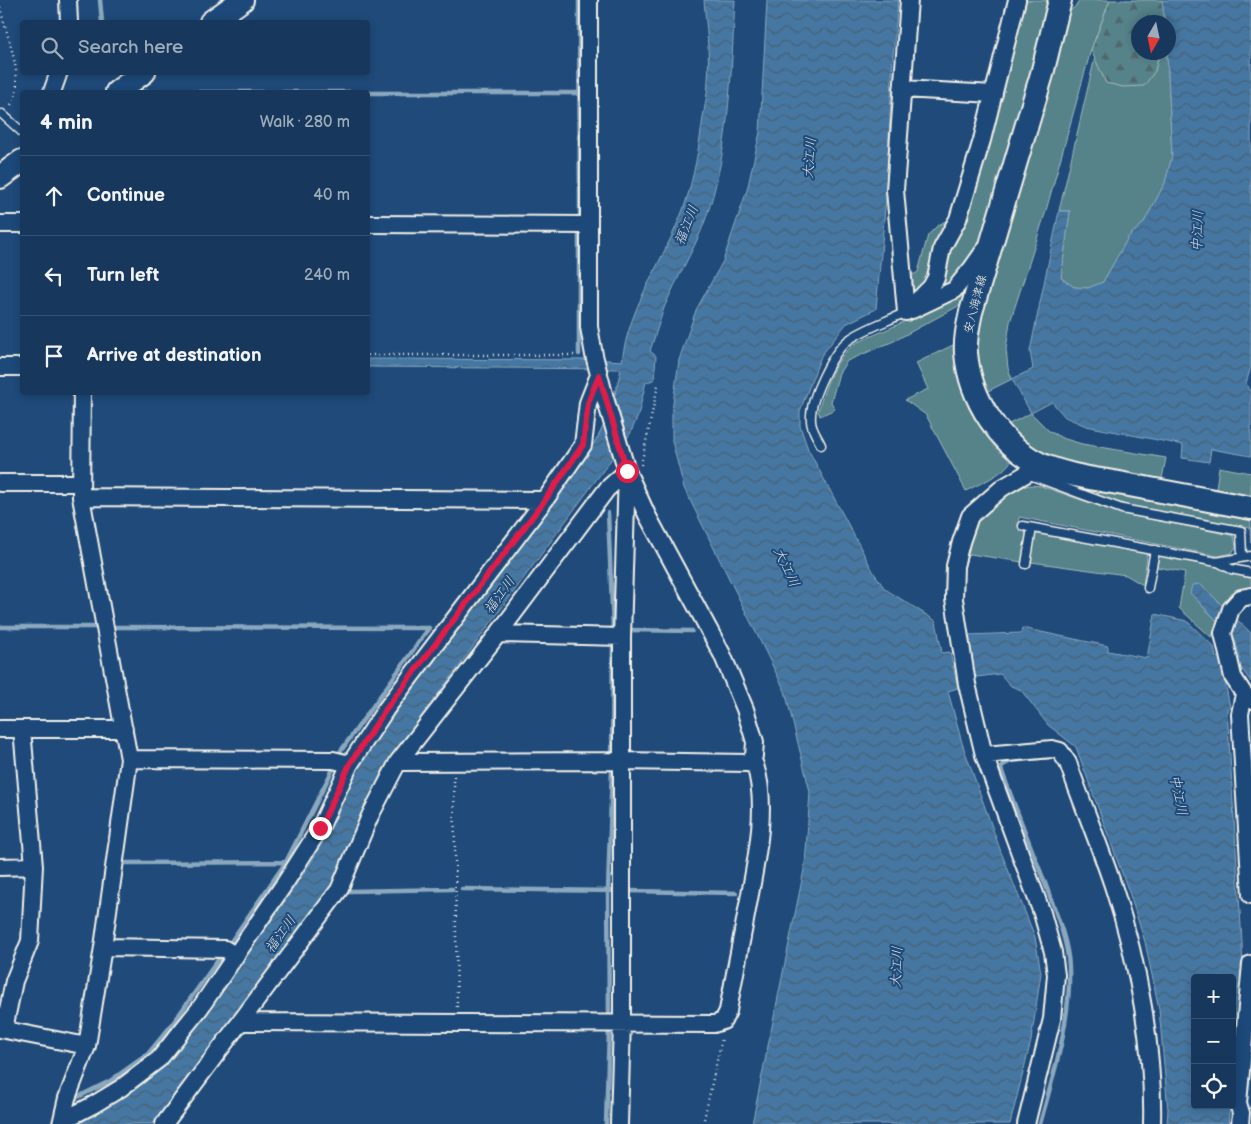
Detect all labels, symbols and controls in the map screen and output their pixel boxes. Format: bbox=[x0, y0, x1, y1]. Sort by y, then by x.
north arrow bbox=[1131, 15, 1176, 60]
search box bbox=[20, 20, 370, 75]
icon: search bbox=[38, 34, 66, 62]
text: Search here bbox=[78, 36, 183, 59]
text: 4 min bbox=[40, 110, 93, 135]
text: Walk · 280 m bbox=[260, 113, 350, 132]
water label: 大江川 bbox=[799, 136, 820, 180]
icon: ahead bbox=[40, 182, 68, 210]
text: Continue bbox=[87, 184, 165, 207]
text: 40 m bbox=[313, 186, 350, 205]
water label: 福江川 bbox=[671, 203, 702, 248]
water label: 中江川 bbox=[1188, 210, 1207, 252]
icon: left bbox=[40, 262, 68, 290]
text: Turn left bbox=[87, 264, 159, 287]
text: 240 m bbox=[304, 266, 350, 285]
street label: 安八海津線 bbox=[961, 273, 990, 335]
icon: arrive bbox=[40, 342, 68, 370]
text: Arrive at destination bbox=[87, 344, 262, 367]
route start bbox=[616, 460, 639, 483]
water label: 大江川 bbox=[770, 545, 803, 590]
water label: 福江川 bbox=[480, 573, 519, 617]
water label: 中江川 bbox=[1166, 773, 1191, 817]
route end bbox=[309, 817, 332, 840]
water label: 福江川 bbox=[261, 912, 300, 956]
water label: 大江川 bbox=[887, 946, 906, 988]
map controls bbox=[1191, 974, 1236, 1109]
button: + bbox=[1191, 974, 1236, 1019]
button: − bbox=[1191, 1019, 1236, 1064]
button: locate bbox=[1191, 1064, 1236, 1109]

